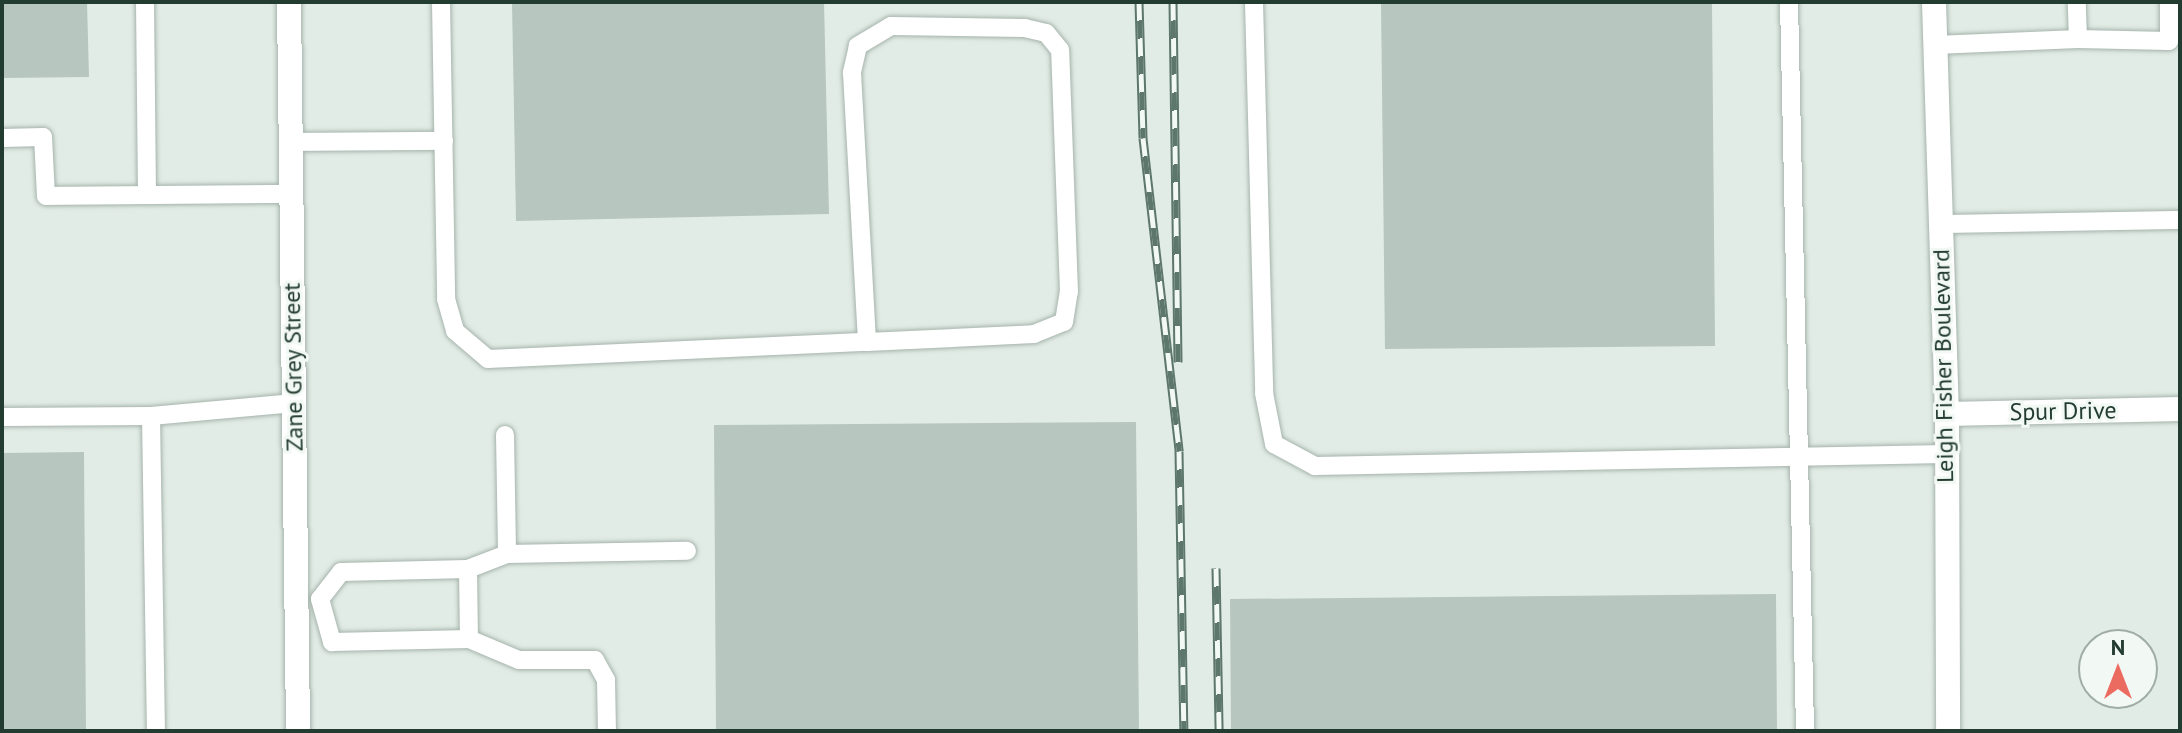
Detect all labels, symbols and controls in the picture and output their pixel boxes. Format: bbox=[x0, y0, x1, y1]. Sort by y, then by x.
street label: Leigh Fisher Boulevard bbox=[1927, 249, 1959, 483]
street label: Zane Grey Street bbox=[277, 282, 309, 452]
street label: Spur Drive bbox=[2009, 396, 2117, 426]
north arrow bbox=[2078, 629, 2158, 709]
text: N bbox=[2111, 633, 2125, 661]

